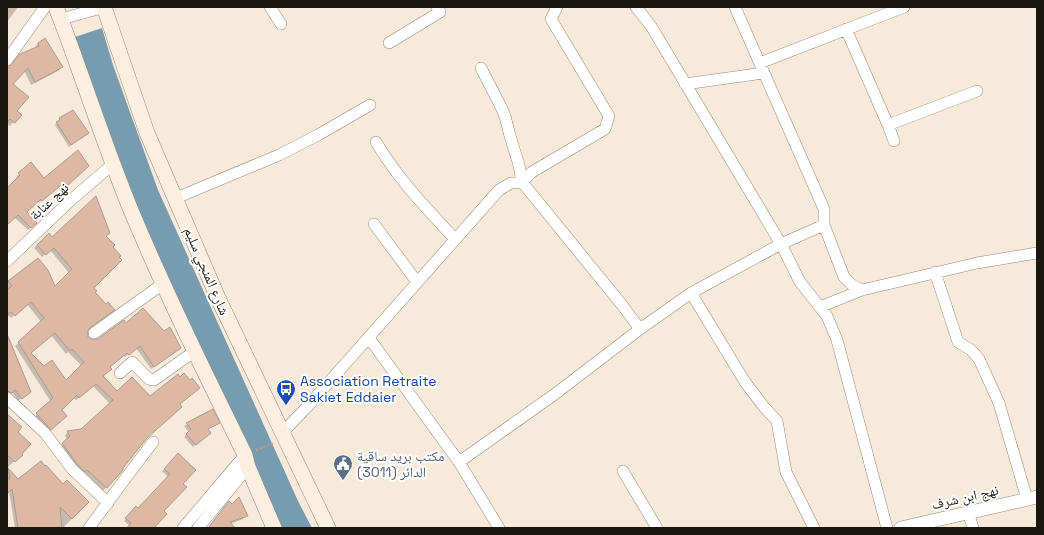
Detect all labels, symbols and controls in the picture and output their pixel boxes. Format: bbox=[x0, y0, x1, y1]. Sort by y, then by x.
street label: نهج عنابة bbox=[26, 178, 73, 224]
street label: شارع المنجي سليم bbox=[178, 224, 234, 319]
place label: Association Retraite Sakiet Eddaier bbox=[300, 372, 437, 406]
bus stop icon: Association Retraite Sakiet Eddaier bbox=[275, 378, 297, 406]
place label: مكتب بريد ساقية الدائر (3011) bbox=[357, 447, 444, 481]
public building icon: مكتب بريد ساقية الدائر (3011) bbox=[332, 453, 354, 481]
street label: نهج ابن شرف bbox=[930, 481, 1000, 514]

